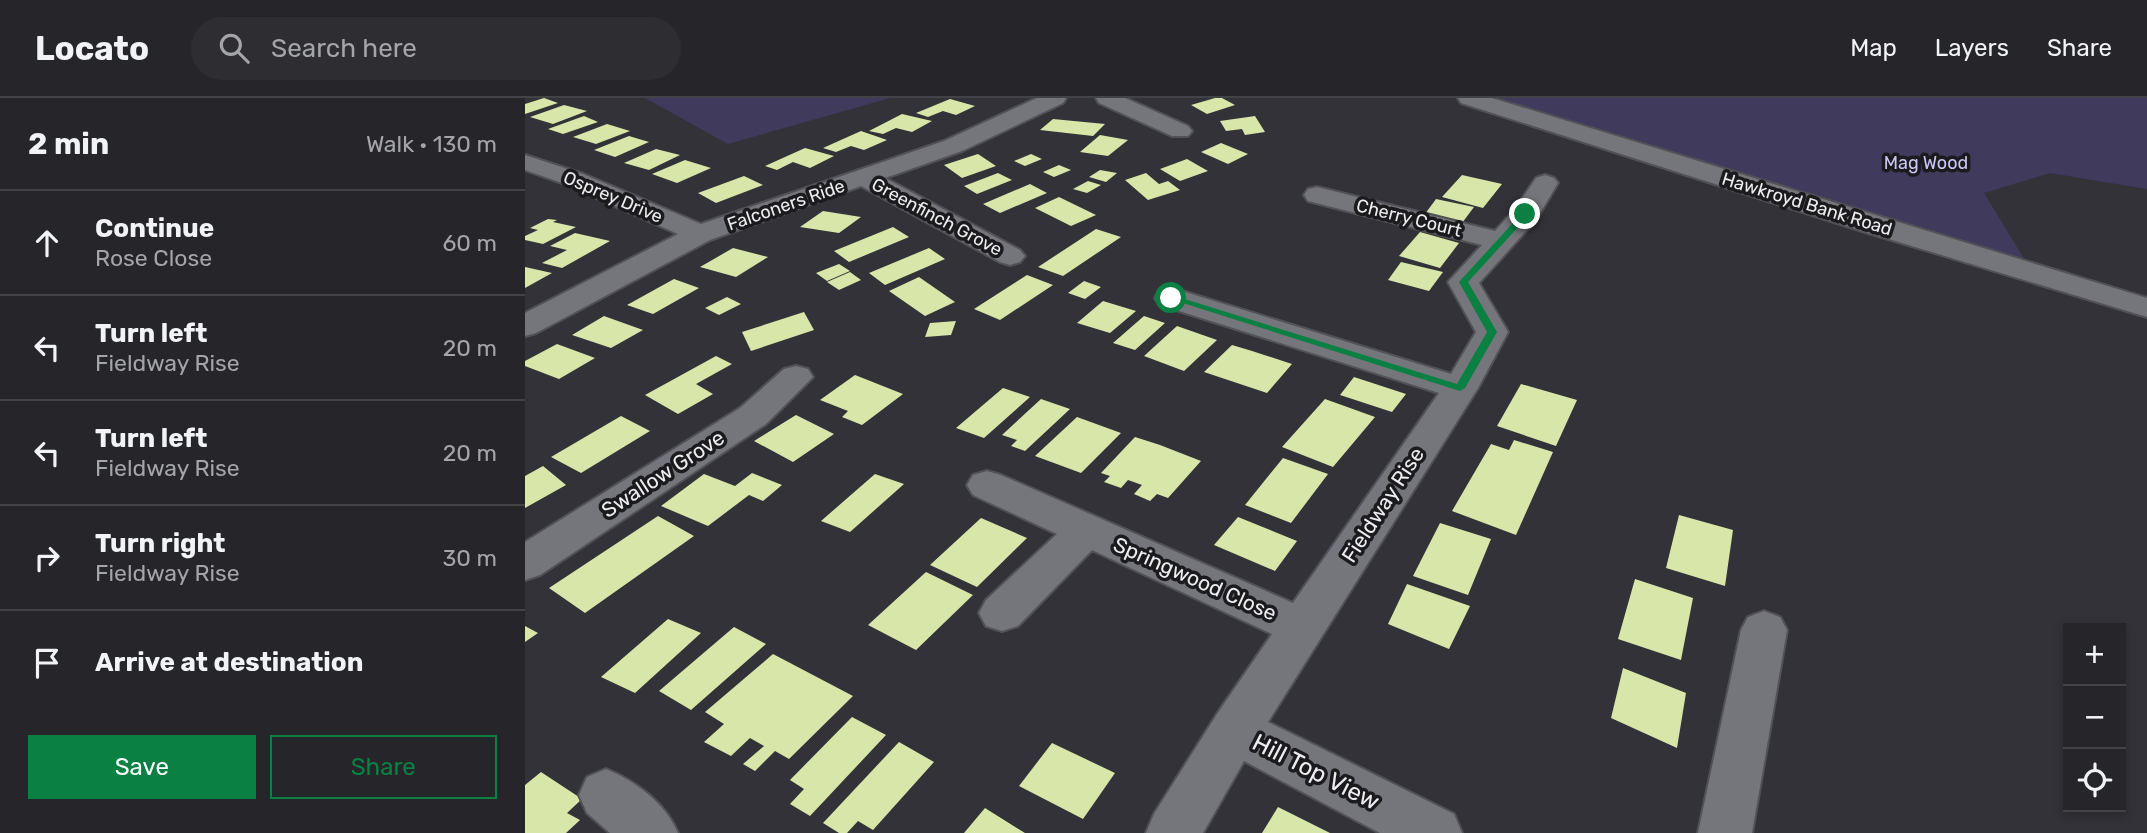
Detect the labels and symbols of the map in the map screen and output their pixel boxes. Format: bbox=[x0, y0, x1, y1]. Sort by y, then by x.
park label: Mag Wood bbox=[1884, 152, 1968, 174]
street label: Osprey Drive bbox=[560, 166, 666, 228]
street label: Hawkroyd Bank Road bbox=[1719, 168, 1895, 240]
street label: Greenfinch Grove bbox=[868, 173, 1006, 261]
street label: Falconers Ride bbox=[724, 175, 848, 235]
street label: Cherry Court bbox=[1354, 194, 1464, 242]
route end bbox=[1509, 198, 1540, 229]
route start bbox=[1155, 282, 1186, 313]
street label: Swallow Grove bbox=[597, 425, 729, 523]
street label: Fieldway Rise bbox=[1336, 443, 1429, 567]
street label: Springwood Close bbox=[1110, 531, 1281, 626]
street label: Hill Top View bbox=[1248, 728, 1384, 816]

